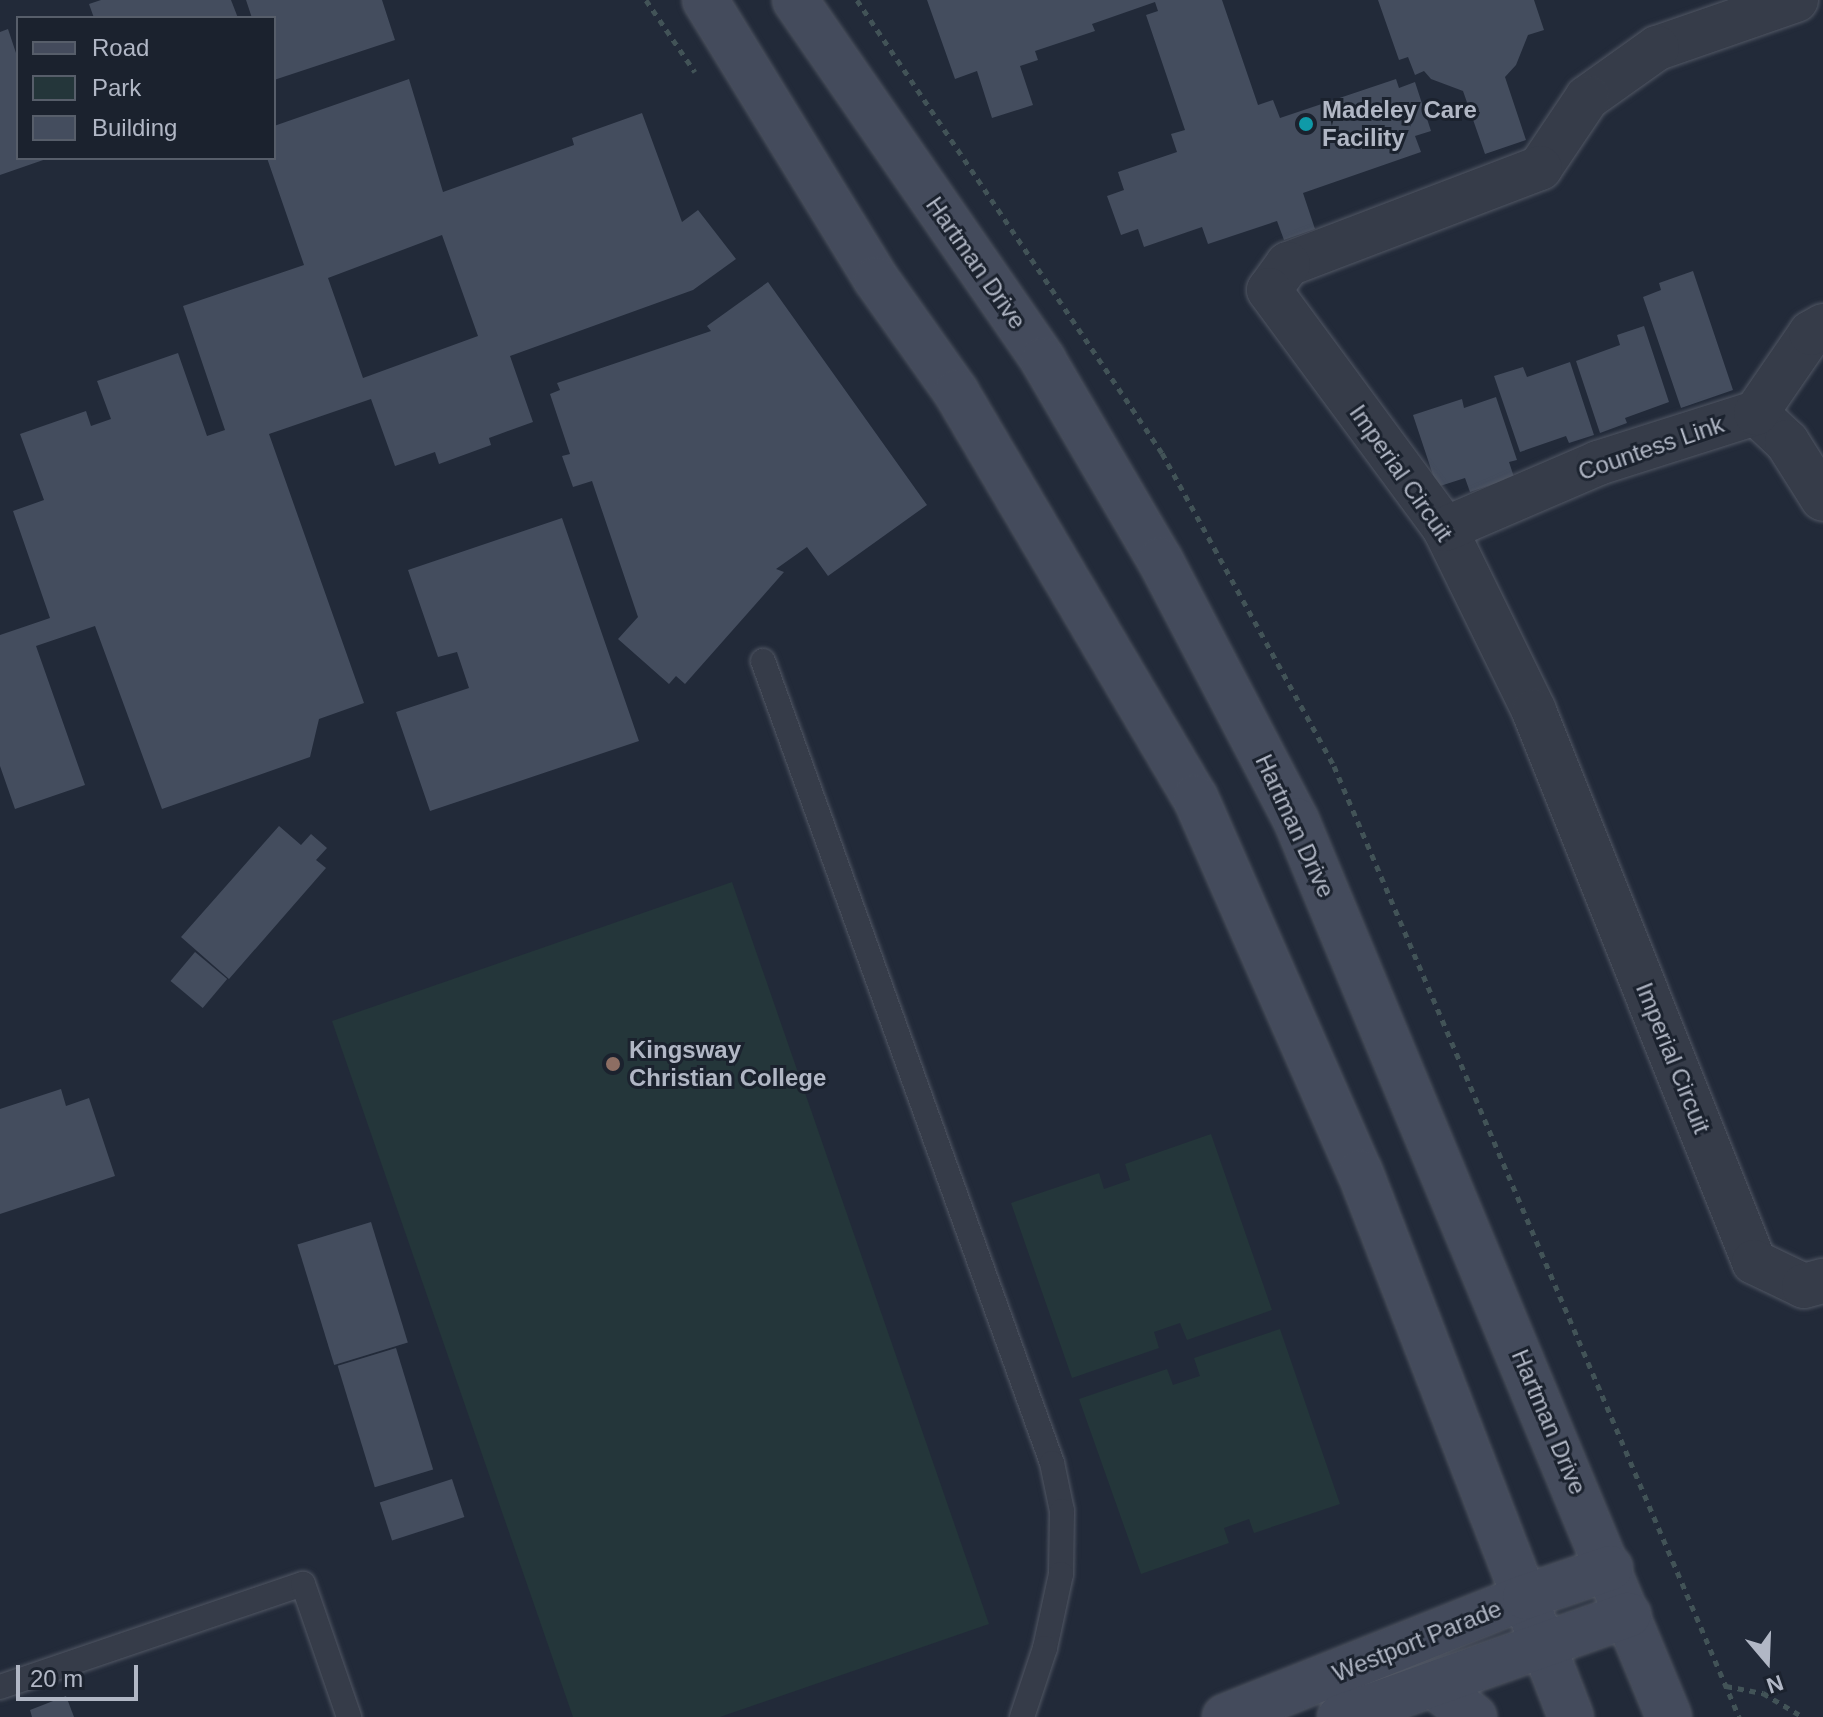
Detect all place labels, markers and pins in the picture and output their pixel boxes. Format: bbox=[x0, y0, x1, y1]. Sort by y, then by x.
place label: Madeley Care Facility bbox=[1322, 96, 1477, 152]
marker: Madeley Care Facility bbox=[1297, 115, 1315, 133]
place label: Kingsway Christian College bbox=[629, 1036, 826, 1092]
marker: Kingsway Christian College bbox=[604, 1055, 622, 1073]

